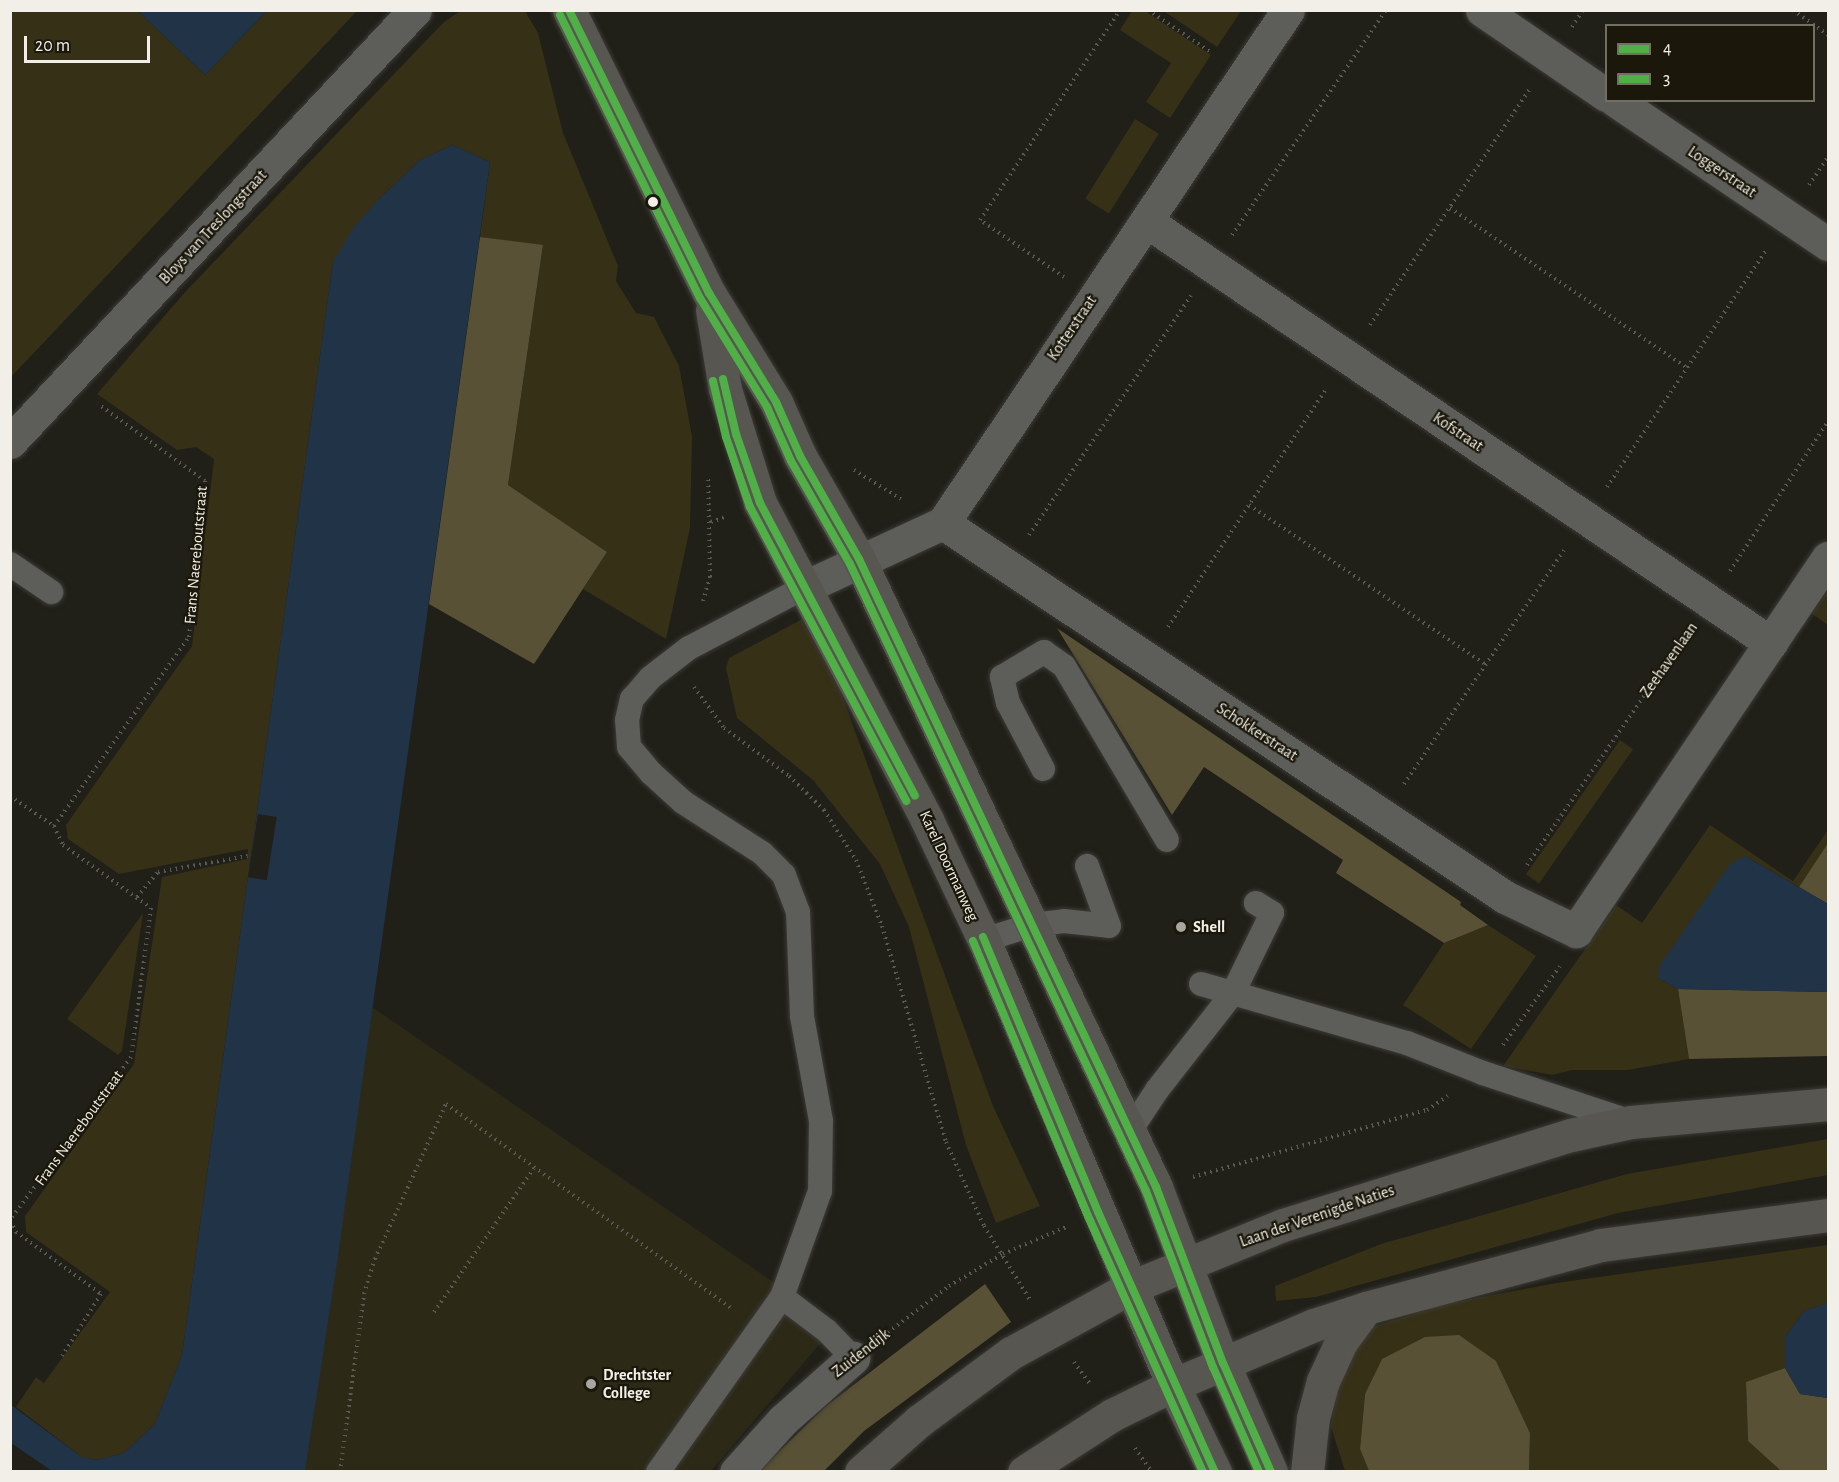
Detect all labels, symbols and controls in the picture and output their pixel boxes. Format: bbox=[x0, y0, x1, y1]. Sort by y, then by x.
scale bar bbox=[27, 24, 153, 62]
legend bbox=[1605, 24, 1815, 102]
text: 20 m bbox=[35, 37, 70, 55]
text: 4 bbox=[1663, 40, 1672, 58]
text: 3 bbox=[1663, 70, 1670, 88]
street label: Loggerstraat bbox=[1684, 142, 1760, 202]
street label: Bloys van Treslongstraat bbox=[155, 166, 271, 288]
unlabelled marker bbox=[647, 196, 659, 208]
street label: Kotterstraat bbox=[1043, 292, 1101, 364]
street label: Kofstraat bbox=[1429, 408, 1487, 456]
street label: Frans Naereboutstraat bbox=[180, 485, 212, 625]
street label: Zeehavenlaan bbox=[1636, 619, 1702, 701]
street label: Schokkerstraat bbox=[1213, 699, 1301, 765]
street label: Karel Doormanweg bbox=[915, 808, 983, 924]
place label: Shell bbox=[1193, 917, 1225, 937]
marker: Shell bbox=[1174, 920, 1188, 934]
street label: Frans Naereboutstraat bbox=[31, 1066, 127, 1190]
street label: Laan der Verenigde Naties bbox=[1237, 1180, 1397, 1252]
street label: Zuidendijk bbox=[828, 1325, 894, 1381]
place label: Drechtster College bbox=[603, 1365, 671, 1403]
marker: Drechtster College bbox=[584, 1377, 598, 1391]

